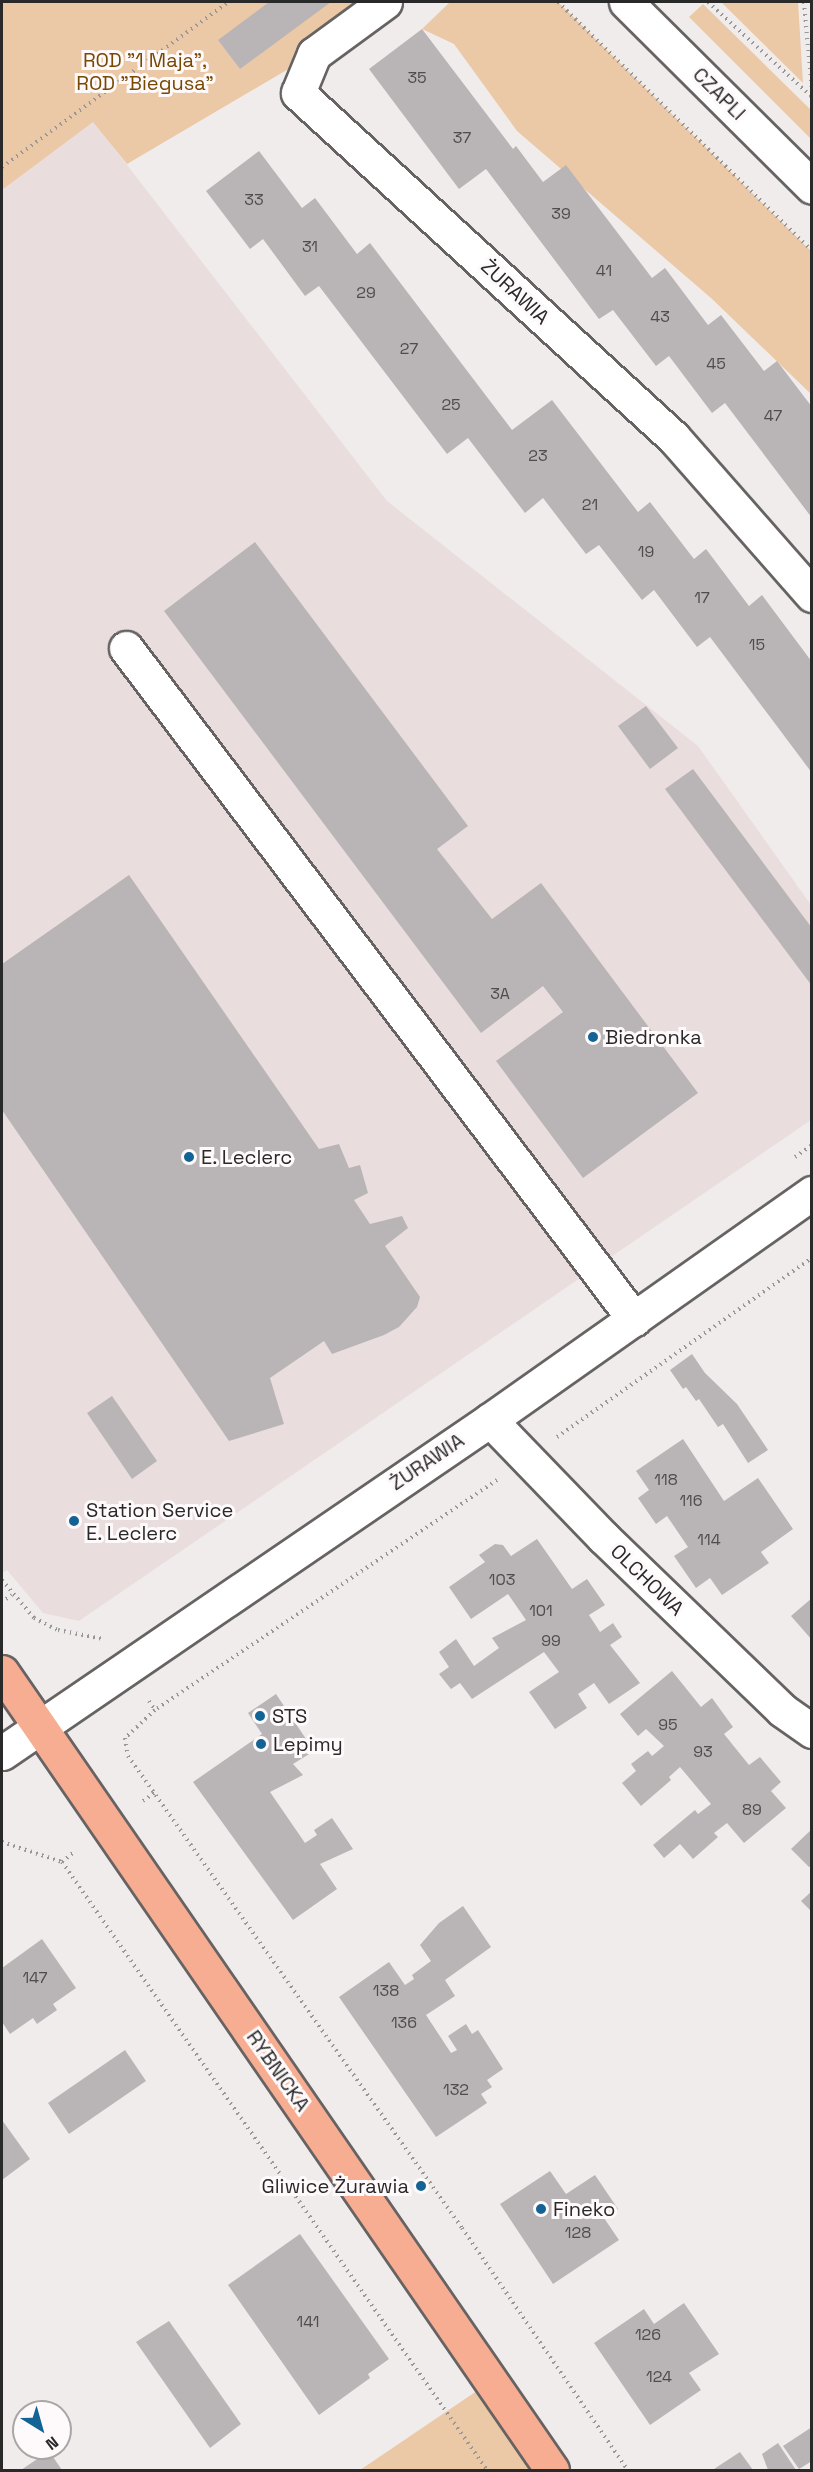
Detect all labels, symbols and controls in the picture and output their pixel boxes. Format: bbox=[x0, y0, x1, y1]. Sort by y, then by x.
park label: ROD "1 Maja", ROD "Biegusa" bbox=[76, 49, 214, 96]
street label: CZAPLI bbox=[688, 63, 750, 125]
house number: 35 bbox=[407, 68, 427, 88]
house number: 37 bbox=[453, 128, 471, 148]
house number: 33 bbox=[244, 190, 264, 210]
house number: 39 bbox=[551, 204, 571, 224]
house number: 31 bbox=[302, 237, 318, 257]
street label: ŻURAWIA bbox=[476, 254, 554, 330]
house number: 41 bbox=[596, 261, 612, 281]
house number: 29 bbox=[356, 283, 376, 303]
house number: 43 bbox=[650, 307, 670, 327]
house number: 27 bbox=[400, 339, 418, 359]
house number: 45 bbox=[706, 354, 726, 374]
house number: 25 bbox=[441, 395, 461, 415]
house number: 47 bbox=[764, 406, 782, 426]
house number: 23 bbox=[528, 446, 548, 466]
house number: 21 bbox=[582, 495, 598, 515]
house number: 19 bbox=[638, 542, 654, 562]
house number: 17 bbox=[694, 588, 710, 608]
house number: 15 bbox=[749, 635, 765, 655]
house number: 3A bbox=[490, 984, 510, 1004]
place label: Biedronka bbox=[605, 1025, 702, 1049]
marker: Biedronka bbox=[586, 1030, 600, 1044]
place label: E. Leclerc bbox=[201, 1145, 293, 1169]
marker: E. Leclerc bbox=[182, 1150, 196, 1164]
street label: ŻURAWIA bbox=[385, 1428, 469, 1496]
house number: 118 bbox=[654, 1470, 678, 1490]
house number: 116 bbox=[679, 1491, 703, 1511]
place label: Station Service E. Leclerc bbox=[86, 1498, 233, 1545]
marker: Station Service E. Leclerc bbox=[67, 1514, 81, 1528]
house number: 114 bbox=[697, 1530, 721, 1550]
street label: OLCHOWA bbox=[605, 1539, 689, 1621]
house number: 103 bbox=[489, 1570, 515, 1590]
house number: 101 bbox=[529, 1601, 553, 1621]
house number: 99 bbox=[541, 1631, 561, 1651]
place label: STS bbox=[272, 1704, 307, 1728]
marker: STS bbox=[253, 1709, 267, 1723]
house number: 95 bbox=[658, 1715, 678, 1735]
place label: Lepimy bbox=[273, 1732, 343, 1756]
marker: Lepimy bbox=[254, 1737, 268, 1751]
house number: 93 bbox=[693, 1742, 713, 1762]
house number: 89 bbox=[742, 1800, 762, 1820]
house number: 147 bbox=[22, 1968, 48, 1988]
house number: 138 bbox=[373, 1981, 399, 2001]
house number: 136 bbox=[391, 2013, 417, 2033]
street label: RYBNICKA bbox=[241, 2026, 315, 2116]
house number: 132 bbox=[443, 2080, 469, 2100]
place label: Gliwice Żurawia bbox=[262, 2174, 409, 2198]
marker: Gliwice Żurawia bbox=[414, 2179, 428, 2193]
place label: Fineko bbox=[553, 2197, 615, 2221]
marker: Fineko bbox=[534, 2202, 548, 2216]
house number: 128 bbox=[565, 2223, 591, 2243]
house number: 141 bbox=[297, 2312, 319, 2332]
house number: 126 bbox=[635, 2325, 661, 2345]
house number: 124 bbox=[646, 2367, 672, 2387]
north arrow bbox=[12, 2400, 72, 2460]
text: N bbox=[41, 2432, 63, 2455]

